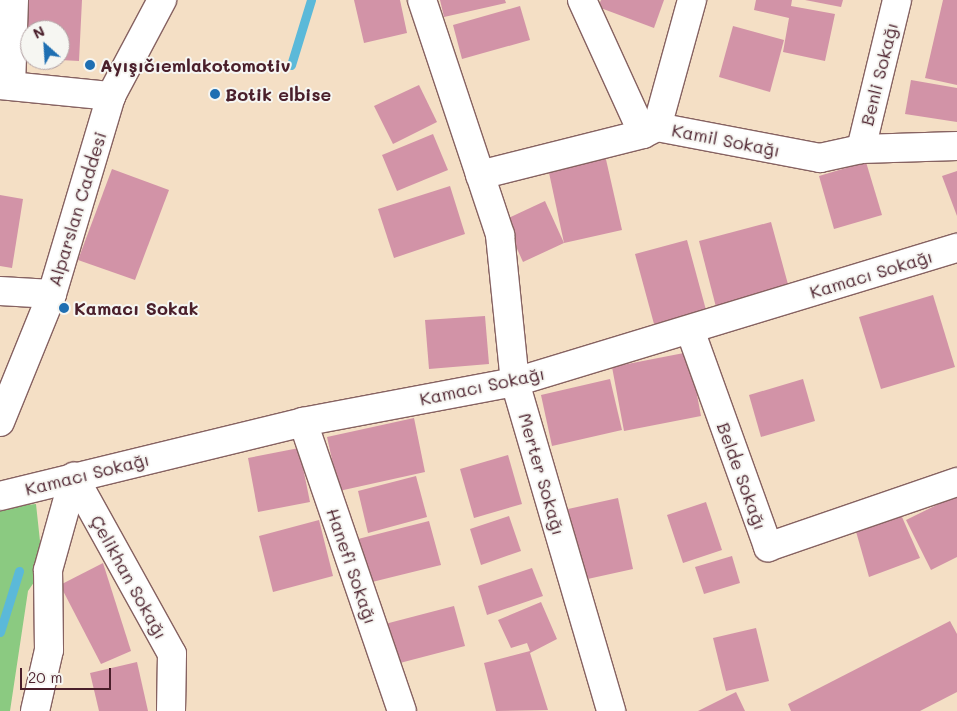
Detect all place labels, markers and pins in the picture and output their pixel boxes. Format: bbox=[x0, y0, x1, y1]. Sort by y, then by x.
place label: Ayışıčıemlakotomotiv bbox=[100, 54, 291, 76]
marker: Ayışıčıemlakotomotiv bbox=[84, 59, 96, 71]
place label: Botik elbise bbox=[225, 83, 331, 105]
marker: Botik elbise bbox=[209, 88, 221, 100]
place label: Kamacı Sokak bbox=[74, 297, 198, 319]
marker: Kamacı Sokak bbox=[58, 302, 70, 314]

